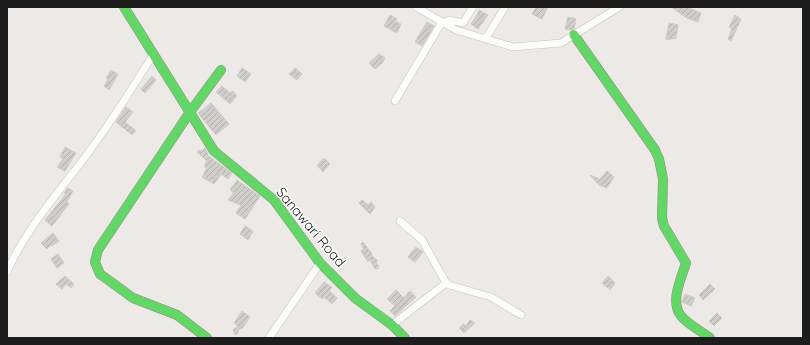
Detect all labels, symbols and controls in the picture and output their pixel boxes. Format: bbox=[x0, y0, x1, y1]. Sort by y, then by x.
street label: Sanawari Road bbox=[272, 183, 350, 271]

